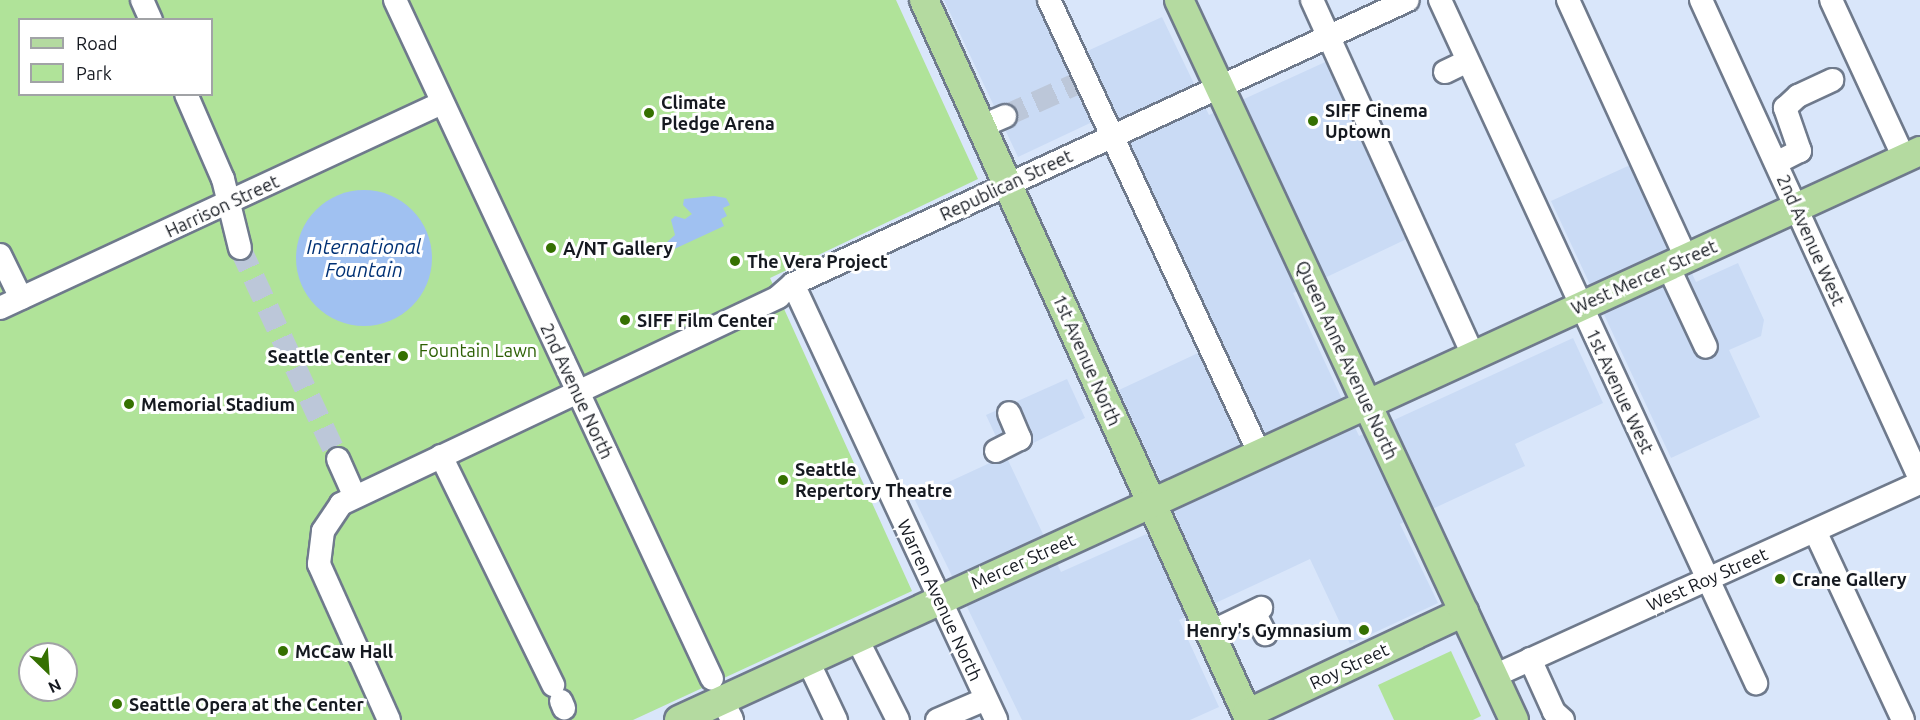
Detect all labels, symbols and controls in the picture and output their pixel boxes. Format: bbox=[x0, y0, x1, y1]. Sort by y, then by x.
legend bbox=[18, 18, 213, 96]
text: Road bbox=[76, 33, 118, 53]
text: Park bbox=[76, 63, 112, 83]
place label: Climate Pledge Arena bbox=[661, 92, 775, 134]
place label: SIFF Cinema Uptown bbox=[1325, 100, 1428, 142]
marker: Climate Pledge Arena bbox=[642, 106, 656, 120]
marker: SIFF Cinema Uptown bbox=[1306, 114, 1320, 128]
street label: Republican Street bbox=[936, 145, 1076, 225]
street label: Harrison Street bbox=[162, 170, 282, 242]
street label: 2nd Avenue West bbox=[1772, 171, 1850, 309]
water label: International Fountain bbox=[307, 235, 421, 282]
street label: West Mercer Street bbox=[1568, 235, 1720, 319]
place label: A/NT Gallery bbox=[563, 237, 673, 259]
marker: A/NT Gallery bbox=[544, 241, 558, 255]
place label: The Vera Project bbox=[747, 250, 888, 272]
marker: The Vera Project bbox=[728, 254, 742, 268]
street label: Queen Anne Avenue North bbox=[1291, 257, 1403, 463]
street label: 1st Avenue North bbox=[1048, 291, 1126, 429]
place label: SIFF Film Center bbox=[637, 309, 775, 331]
marker: SIFF Film Center bbox=[618, 313, 632, 327]
street label: 2nd Avenue North bbox=[536, 320, 618, 462]
street label: 1st Avenue West bbox=[1582, 325, 1658, 457]
park label: Fountain Lawn bbox=[419, 339, 537, 361]
place label: Seattle Center bbox=[268, 345, 391, 367]
marker: Seattle Center bbox=[396, 349, 410, 363]
place label: Memorial Stadium bbox=[141, 393, 295, 415]
marker: Memorial Stadium bbox=[122, 397, 136, 411]
place label: Seattle Repertory Theatre bbox=[795, 459, 952, 502]
marker: Seattle Repertory Theatre bbox=[776, 473, 790, 487]
street label: Warren Avenue North bbox=[893, 516, 987, 684]
street label: Mercer Street bbox=[968, 528, 1078, 594]
street label: West Roy Street bbox=[1643, 543, 1771, 615]
place label: Crane Gallery bbox=[1792, 568, 1907, 590]
marker: Crane Gallery bbox=[1773, 572, 1787, 586]
place label: Henry's Gymnasium bbox=[1186, 619, 1352, 641]
marker: Henry's Gymnasium bbox=[1357, 623, 1371, 637]
street label: Roy Street bbox=[1306, 638, 1392, 694]
place label: McCaw Hall bbox=[295, 640, 393, 662]
north arrow bbox=[18, 642, 78, 702]
marker: McCaw Hall bbox=[276, 644, 290, 658]
text: N bbox=[46, 676, 64, 697]
place label: Seattle Opera at the Center bbox=[129, 693, 364, 715]
marker: Seattle Opera at the Center bbox=[110, 697, 124, 711]

